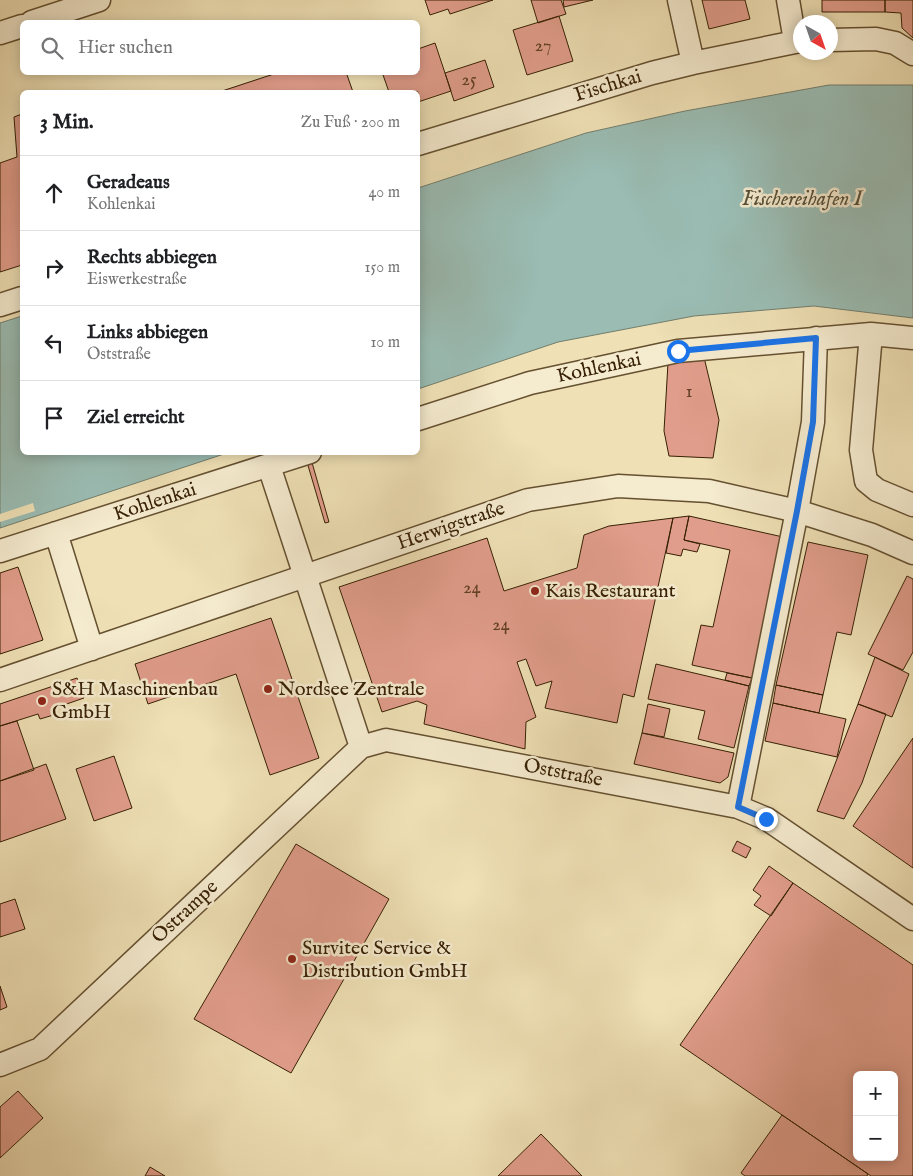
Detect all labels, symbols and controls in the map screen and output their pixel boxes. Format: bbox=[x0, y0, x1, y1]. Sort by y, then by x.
north arrow bbox=[793, 15, 838, 60]
search box bbox=[20, 20, 420, 75]
icon: search bbox=[38, 34, 66, 62]
house number: 27 bbox=[535, 35, 551, 58]
text: Hier suchen bbox=[78, 36, 173, 60]
street label: Fischkai bbox=[571, 64, 645, 108]
house number: 25 bbox=[462, 69, 477, 92]
text: 3 Min. bbox=[40, 109, 93, 136]
text: Zu Fuß · 200 m bbox=[301, 113, 400, 133]
text: Geradeaus bbox=[87, 171, 170, 195]
icon: ahead bbox=[40, 179, 68, 207]
text: 40 m bbox=[368, 183, 400, 203]
water label: Fischereihafen I bbox=[742, 186, 864, 213]
text: Kohlenkai bbox=[87, 195, 156, 215]
text: Rechts abbiegen bbox=[87, 246, 217, 270]
icon: right bbox=[40, 254, 68, 282]
text: 150 m bbox=[365, 258, 400, 278]
text: Eiswerkestraße bbox=[87, 270, 187, 290]
text: Links abbiegen bbox=[87, 321, 208, 345]
icon: left bbox=[40, 329, 68, 357]
text: 10 m bbox=[370, 333, 400, 353]
route start bbox=[667, 340, 690, 363]
text: Oststraße bbox=[87, 345, 151, 365]
street label: Kohlenkai bbox=[555, 347, 643, 389]
house number: 1 bbox=[686, 381, 692, 404]
icon: arrive bbox=[40, 404, 68, 432]
text: Ziel erreicht bbox=[87, 406, 185, 430]
street label: Kohlenkai bbox=[110, 477, 200, 527]
street label: Herwigstraße bbox=[394, 496, 508, 556]
house number: 24 bbox=[463, 577, 481, 600]
place label: Kais Restaurant bbox=[545, 579, 676, 604]
marker: Kais Restaurant bbox=[529, 585, 541, 597]
house number: 24 bbox=[492, 614, 510, 637]
place label: S&H Maschinenbau GmbH bbox=[52, 677, 218, 725]
place label: Nordsee Zentrale bbox=[278, 677, 424, 702]
marker: Nordsee Zentrale bbox=[262, 683, 274, 695]
marker: S&H Maschinenbau GmbH bbox=[36, 695, 48, 707]
street label: Oststraße bbox=[521, 753, 605, 793]
route end bbox=[755, 808, 778, 831]
street label: Ostrampe bbox=[147, 875, 223, 949]
place label: Survitec Service & Distribution GmbH bbox=[302, 936, 468, 984]
marker: Survitec Service & Distribution GmbH bbox=[286, 953, 298, 965]
map controls bbox=[853, 1071, 898, 1161]
button: + bbox=[853, 1071, 898, 1116]
button: − bbox=[853, 1116, 898, 1161]

